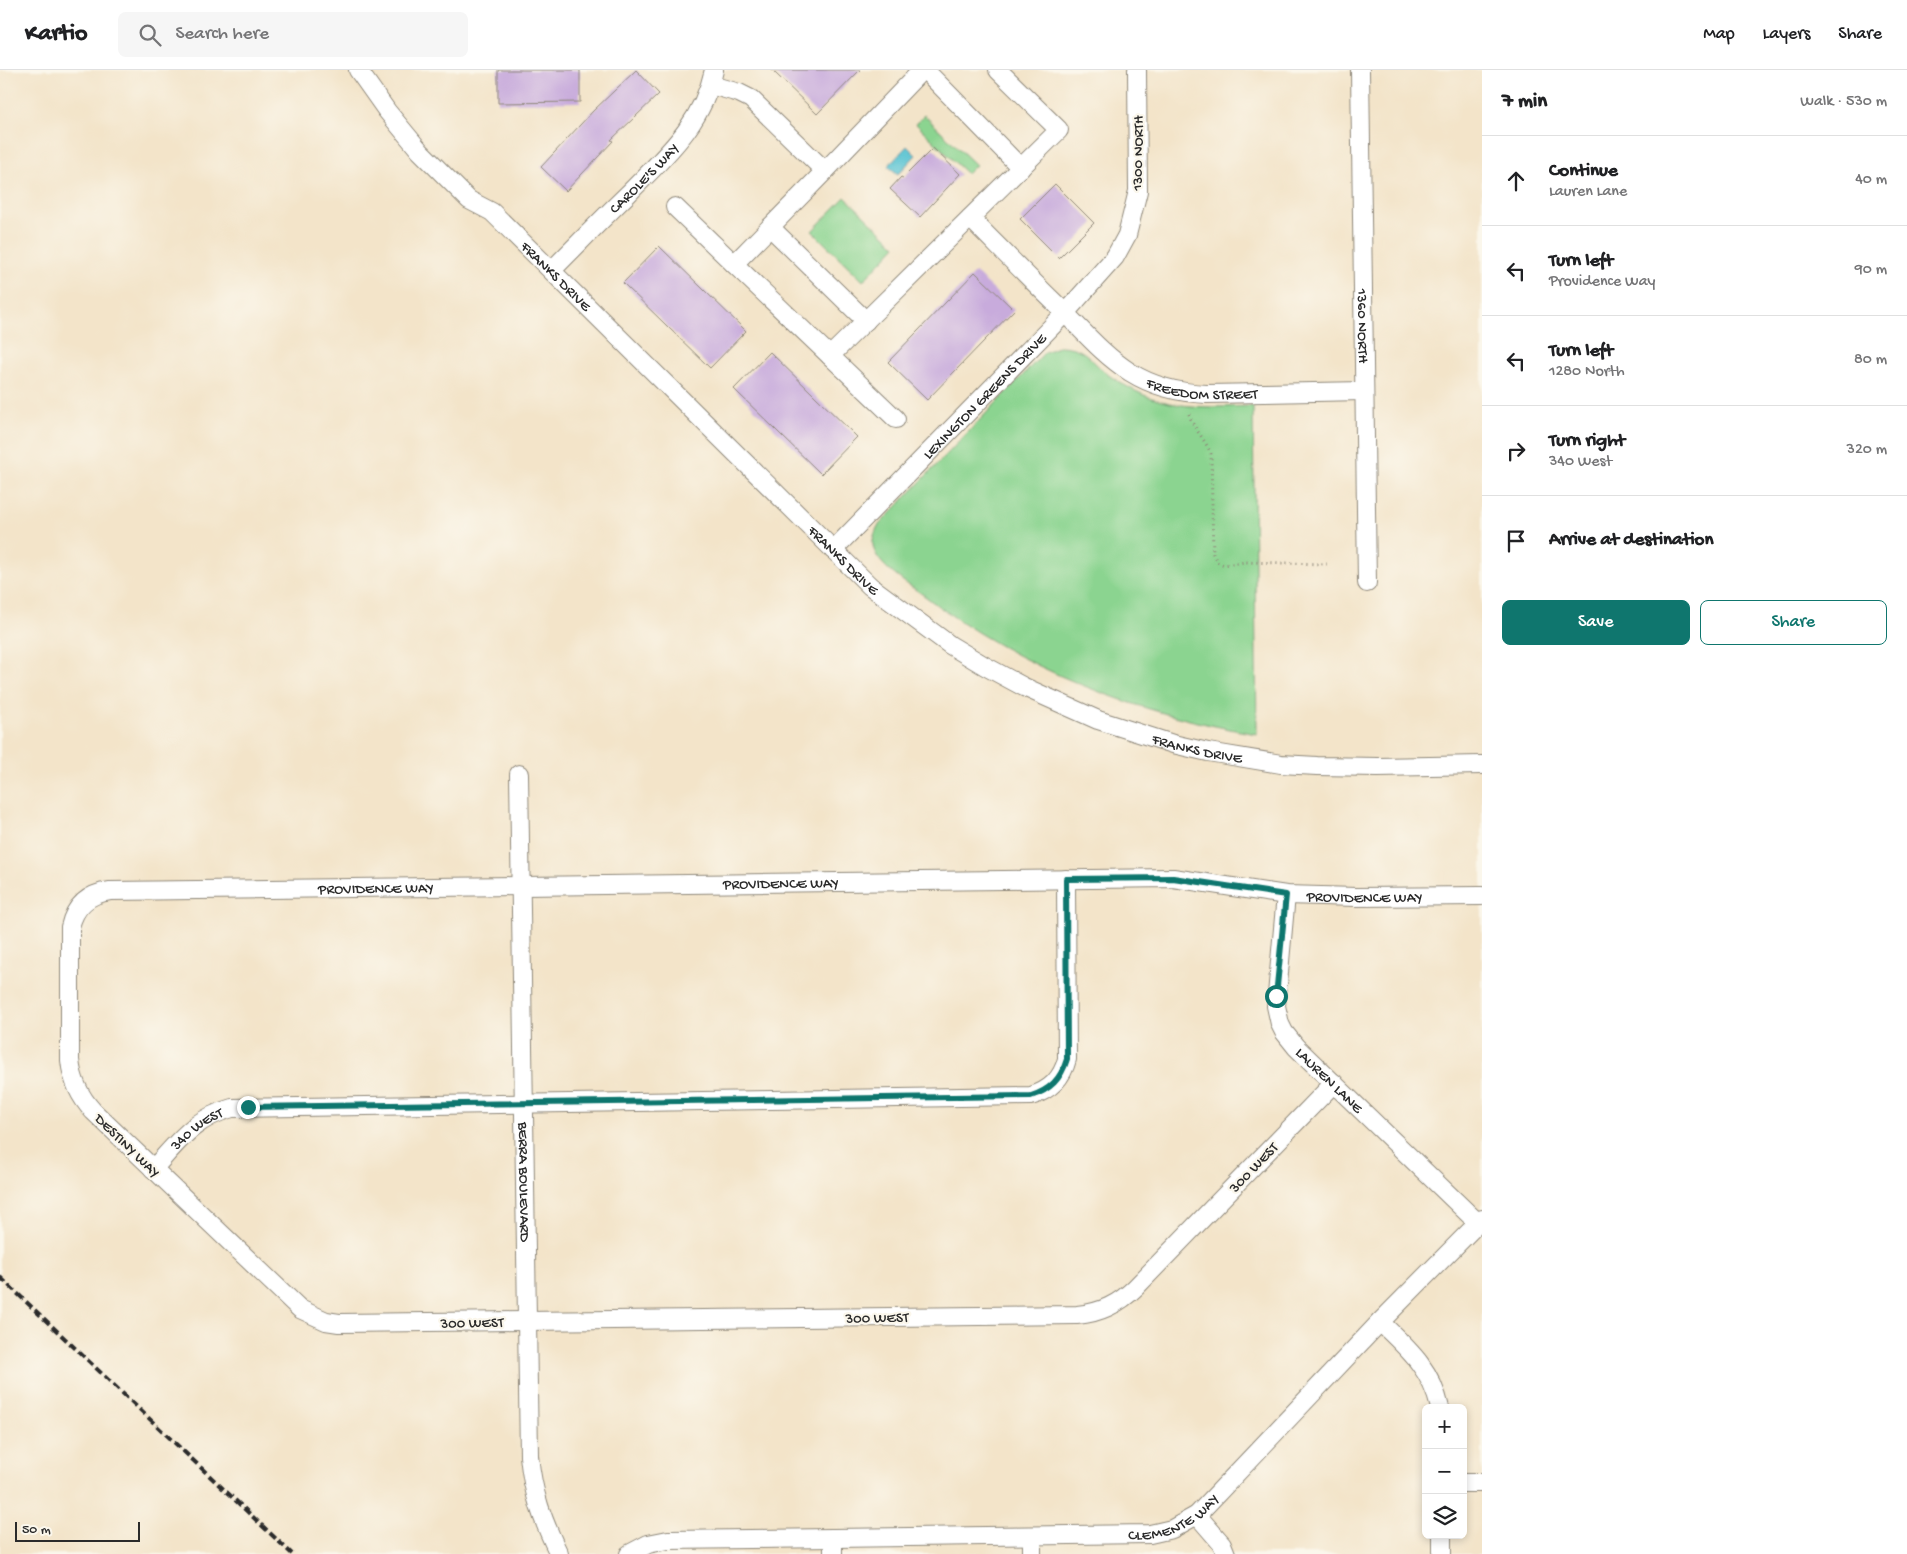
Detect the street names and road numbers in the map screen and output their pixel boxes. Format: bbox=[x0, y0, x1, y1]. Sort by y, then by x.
street label: 1300 NORTH bbox=[1129, 115, 1149, 192]
street label: CAROLE'S WAY bbox=[606, 140, 684, 218]
street label: FRANKS DRIVE bbox=[515, 238, 595, 316]
street label: 1360 NORTH bbox=[1352, 288, 1371, 364]
street label: LEXINGTON GREENS DRIVE bbox=[920, 330, 1052, 464]
street label: FREEDOM STREET bbox=[1142, 374, 1259, 405]
street label: FRANKS DRIVE bbox=[803, 522, 882, 601]
street label: FRANKS DRIVE bbox=[1148, 731, 1244, 769]
street label: PROVIDENCE WAY bbox=[722, 875, 839, 895]
street label: PROVIDENCE WAY bbox=[317, 880, 434, 899]
street label: PROVIDENCE WAY bbox=[1305, 889, 1423, 908]
street label: LAUREN LANE bbox=[1291, 1044, 1366, 1118]
street label: 340 WEST bbox=[167, 1104, 227, 1156]
street label: DESTINY WAY bbox=[89, 1110, 163, 1182]
street label: BERRA BOULEVARD bbox=[513, 1121, 533, 1242]
street label: 300 WEST bbox=[1225, 1139, 1284, 1198]
street label: 300 WEST bbox=[844, 1309, 910, 1329]
street label: 300 WEST bbox=[439, 1314, 505, 1334]
street label: CLEMENTE WAY bbox=[1128, 1491, 1223, 1545]

